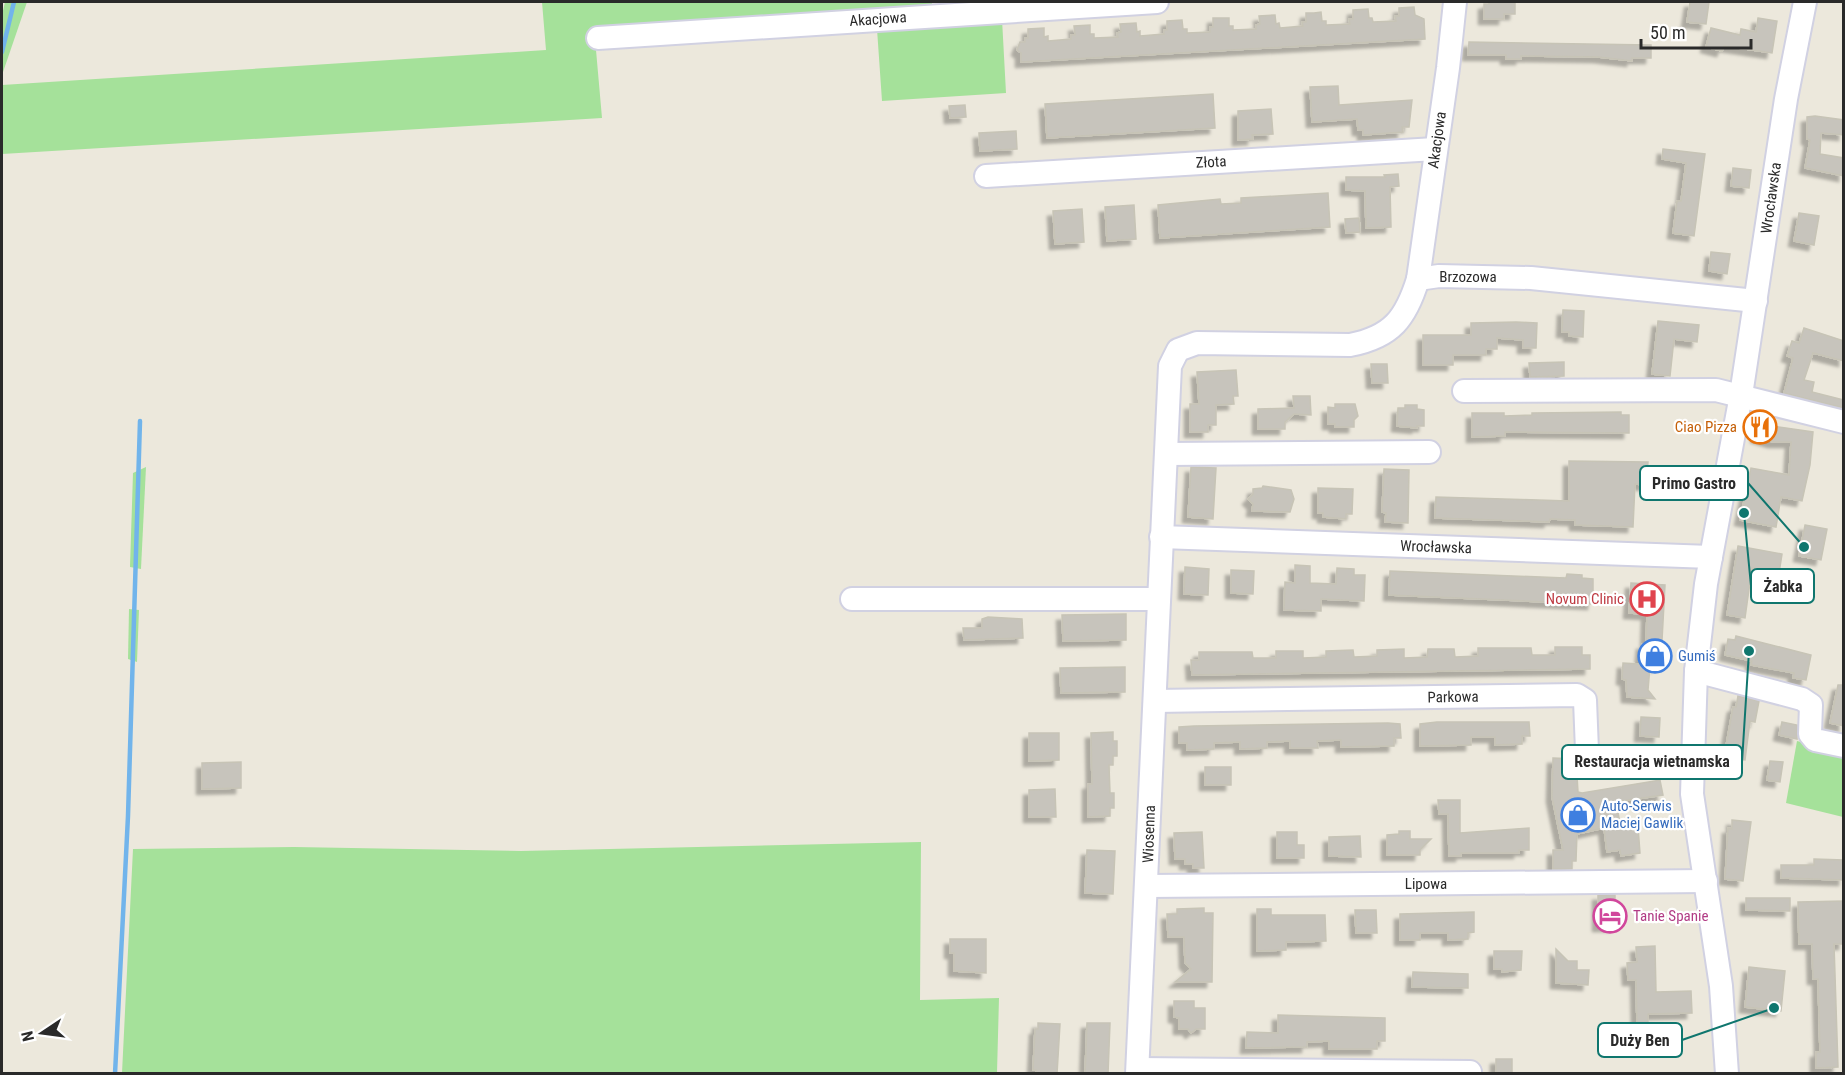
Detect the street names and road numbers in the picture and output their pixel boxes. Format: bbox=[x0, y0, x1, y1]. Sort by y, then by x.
street label: Akacjowa bbox=[849, 8, 907, 30]
street label: Akacjowa bbox=[1424, 110, 1450, 170]
street label: Złota bbox=[1195, 152, 1227, 172]
street label: Wrocławska bbox=[1757, 161, 1785, 235]
street label: Brzozowa bbox=[1439, 268, 1497, 286]
street label: Wrocławska bbox=[1400, 537, 1472, 557]
street label: Parkowa bbox=[1427, 688, 1479, 706]
street label: Wiosenna bbox=[1139, 805, 1159, 863]
street label: Lipowa bbox=[1405, 875, 1447, 893]

